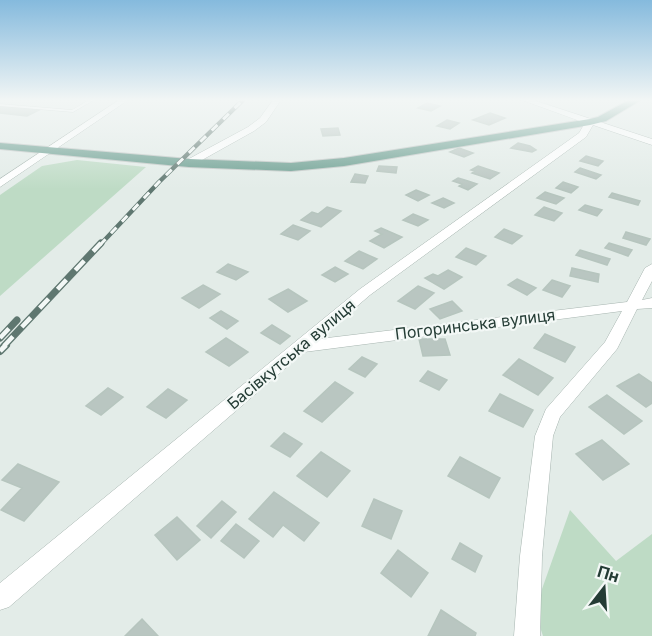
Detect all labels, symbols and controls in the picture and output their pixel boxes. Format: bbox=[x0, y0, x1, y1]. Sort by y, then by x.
street label: Басівкутська вулиця bbox=[223, 295, 359, 413]
street label: Погоринська вулиця bbox=[394, 304, 556, 344]
north arrow bbox=[574, 558, 634, 618]
text: Пн bbox=[595, 561, 622, 586]

